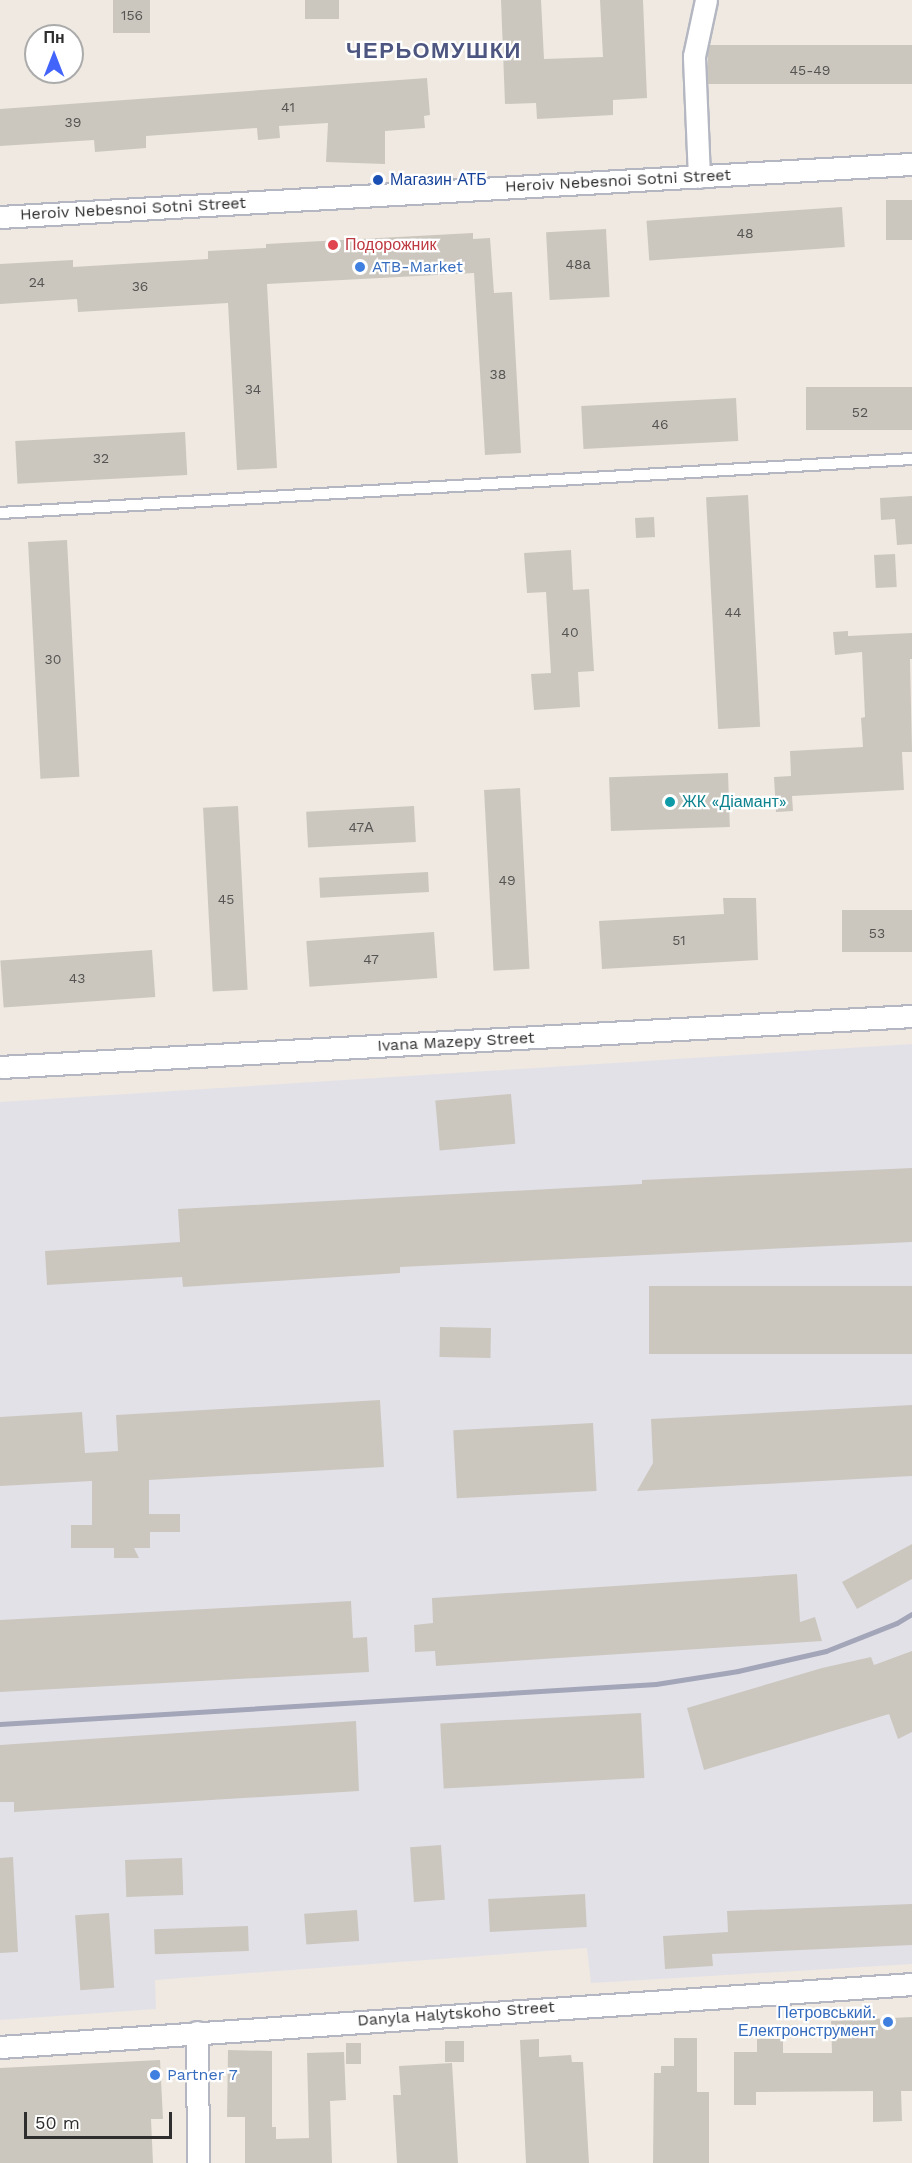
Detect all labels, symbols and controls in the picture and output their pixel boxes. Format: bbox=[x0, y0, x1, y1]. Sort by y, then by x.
house number: 156 bbox=[121, 7, 143, 23]
north arrow bbox=[24, 24, 84, 84]
text: Пн bbox=[43, 28, 65, 47]
district label: ЧЕРЬОМУШКИ bbox=[346, 38, 522, 64]
house number: 45-49 bbox=[789, 62, 831, 78]
house number: 41 bbox=[281, 99, 295, 115]
house number: 39 bbox=[65, 114, 81, 130]
street label: Heroiv Nebesnoi Sotni Street bbox=[504, 165, 732, 197]
place label: Магазин АТБ bbox=[390, 170, 487, 190]
marker: Магазин АТБ bbox=[371, 173, 385, 187]
street label: Heroiv Nebesnoi Sotni Street bbox=[19, 193, 247, 225]
house number: 48 bbox=[736, 225, 754, 241]
place label: Подорожник bbox=[345, 235, 436, 255]
marker: Подорожник bbox=[326, 238, 340, 252]
house number: 48а bbox=[566, 256, 590, 272]
place label: ATB-Market bbox=[372, 257, 463, 277]
marker: ATB-Market bbox=[353, 260, 367, 274]
house number: 24 bbox=[29, 274, 45, 290]
house number: 36 bbox=[132, 278, 148, 294]
house number: 38 bbox=[490, 366, 506, 382]
house number: 34 bbox=[245, 381, 261, 397]
house number: 52 bbox=[852, 404, 868, 420]
house number: 46 bbox=[651, 416, 669, 432]
house number: 32 bbox=[93, 450, 109, 466]
house number: 44 bbox=[724, 604, 742, 620]
house number: 40 bbox=[561, 624, 579, 640]
house number: 30 bbox=[45, 651, 61, 667]
place label: ЖК «Діамант» bbox=[682, 792, 787, 812]
marker: ЖК «Діамант» bbox=[663, 795, 677, 809]
house number: 47А bbox=[348, 819, 374, 835]
house number: 49 bbox=[498, 872, 516, 888]
house number: 45 bbox=[218, 891, 234, 907]
house number: 53 bbox=[869, 925, 885, 941]
house number: 51 bbox=[672, 932, 686, 948]
house number: 47 bbox=[363, 951, 379, 967]
house number: 43 bbox=[69, 970, 85, 986]
street label: Ivana Mazepy Street bbox=[376, 1028, 536, 1056]
street label: Danyla Halytskoho Street bbox=[357, 1998, 555, 2030]
place label: Петровський. Електронструмент bbox=[738, 2003, 876, 2041]
marker: Петровський. Електронструмент bbox=[881, 2015, 895, 2029]
place label: Partner 7 bbox=[167, 2065, 239, 2085]
marker: Partner 7 bbox=[148, 2068, 162, 2082]
scale bar bbox=[27, 2100, 176, 2138]
text: 50 m bbox=[35, 2112, 80, 2133]

